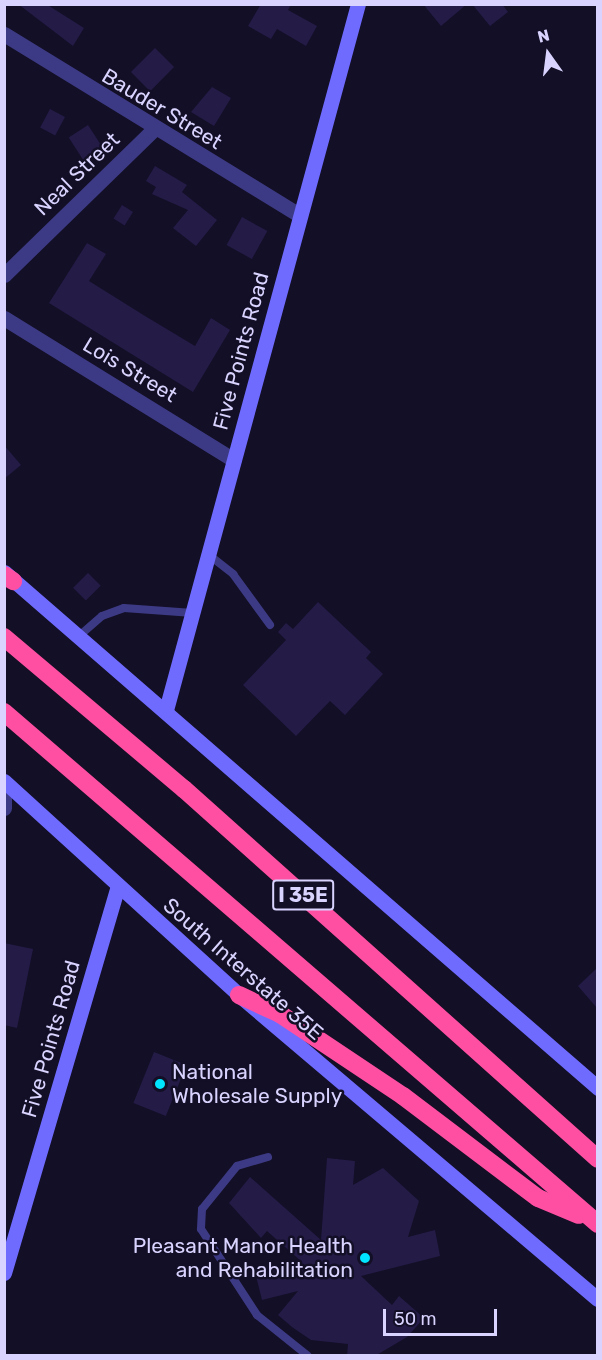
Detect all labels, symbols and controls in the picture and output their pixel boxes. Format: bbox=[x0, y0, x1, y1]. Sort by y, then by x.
north arrow bbox=[518, 24, 578, 84]
text: N bbox=[536, 25, 551, 47]
street label: Bauder Street bbox=[97, 63, 227, 155]
street label: Neal Street bbox=[29, 127, 125, 221]
street label: Five Points Road bbox=[208, 269, 274, 433]
street label: Lois Street bbox=[78, 332, 182, 408]
road number: I 35E bbox=[272, 878, 334, 912]
street label: South Interstate 35E bbox=[158, 893, 328, 1045]
street label: Five Points Road bbox=[17, 957, 85, 1121]
place label: National Wholesale Supply bbox=[172, 1059, 342, 1109]
marker: National Wholesale Supply bbox=[153, 1077, 167, 1091]
place label: Pleasant Manor Health and Rehabilitation bbox=[132, 1233, 353, 1283]
marker: Pleasant Manor Health and Rehabilitation bbox=[358, 1251, 372, 1265]
scale bar bbox=[386, 1297, 500, 1335]
text: 50 m bbox=[394, 1308, 437, 1330]

